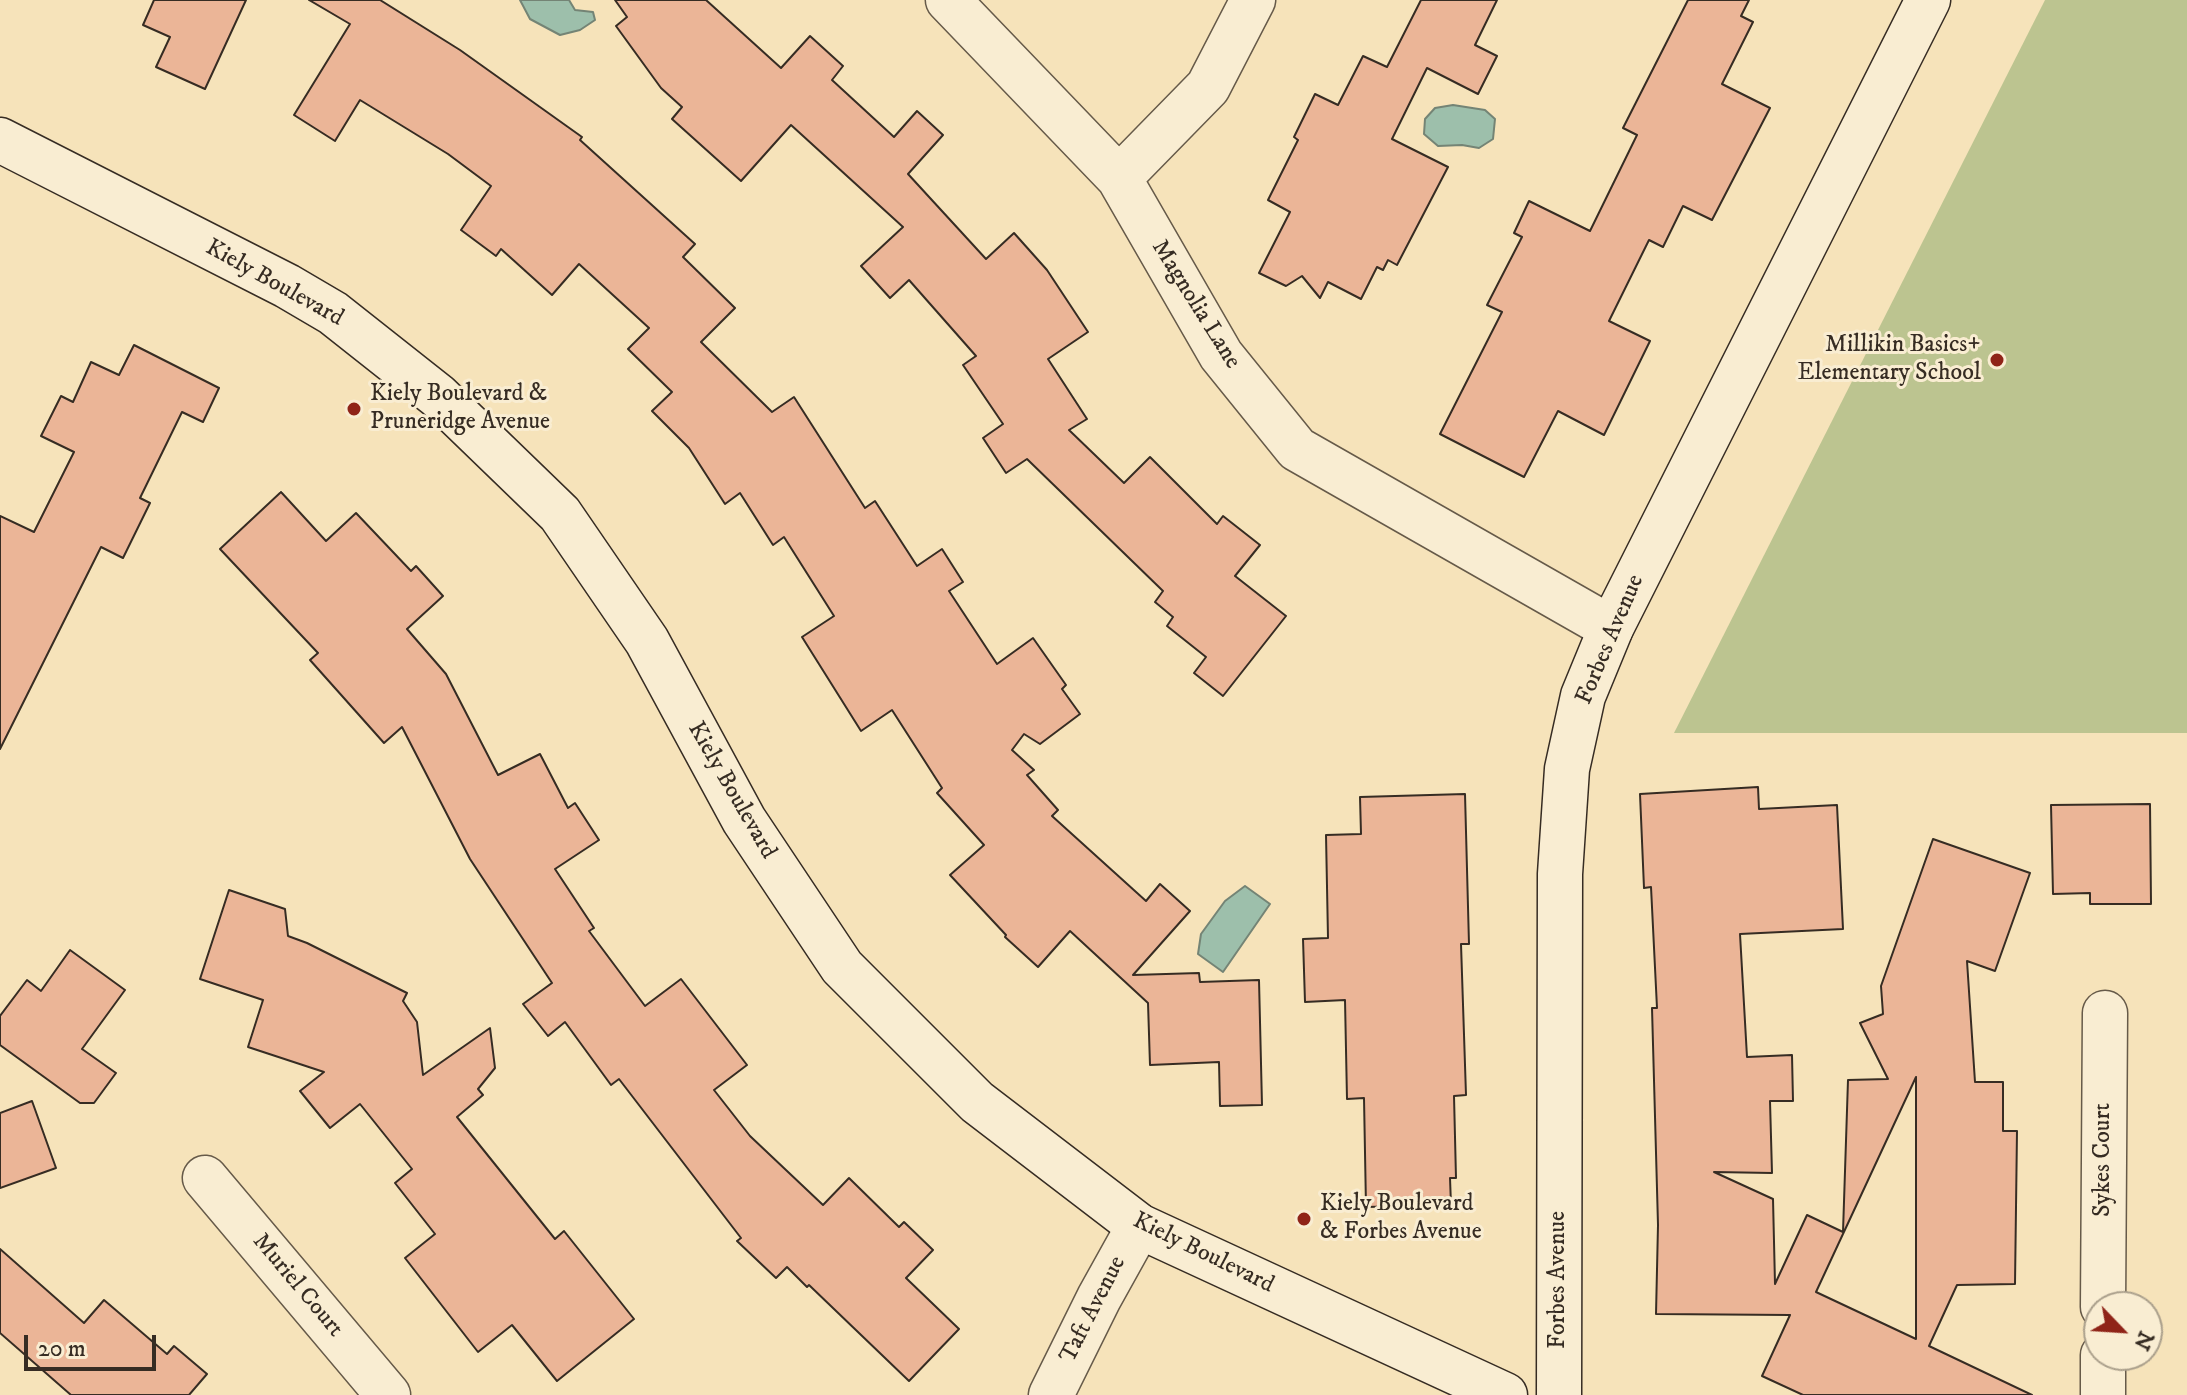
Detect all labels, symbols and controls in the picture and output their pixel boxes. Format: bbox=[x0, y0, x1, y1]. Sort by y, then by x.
street label: Kiely Boulevard bbox=[200, 234, 348, 334]
street label: Magnolia Lane bbox=[1144, 235, 1246, 375]
place label: Millikin Basics+ Elementary School bbox=[1797, 332, 1981, 388]
marker: Millikin Basics+ Elementary School bbox=[1988, 351, 2006, 369]
place label: Kiely Boulevard & Pruneridge Avenue bbox=[370, 381, 550, 437]
marker: Kiely Boulevard & Pruneridge Avenue bbox=[345, 400, 363, 418]
street label: Forbes Avenue bbox=[1571, 571, 1651, 709]
street label: Kiely Boulevard bbox=[680, 717, 782, 865]
street label: Sykes Court bbox=[2090, 1103, 2118, 1217]
place label: Kiely Boulevard & Forbes Avenue bbox=[1320, 1191, 1482, 1247]
street label: Kiely Boulevard bbox=[1128, 1207, 1278, 1301]
marker: Kiely Boulevard & Forbes Avenue bbox=[1295, 1210, 1313, 1228]
street label: Forbes Avenue bbox=[1545, 1211, 1573, 1349]
street label: Muriel Court bbox=[245, 1228, 349, 1344]
street label: Taft Avenue bbox=[1055, 1252, 1133, 1368]
north arrow bbox=[2083, 1291, 2163, 1371]
scale bar bbox=[28, 1319, 160, 1369]
text: N bbox=[2127, 1327, 2159, 1354]
text: 20 m bbox=[38, 1334, 86, 1364]

